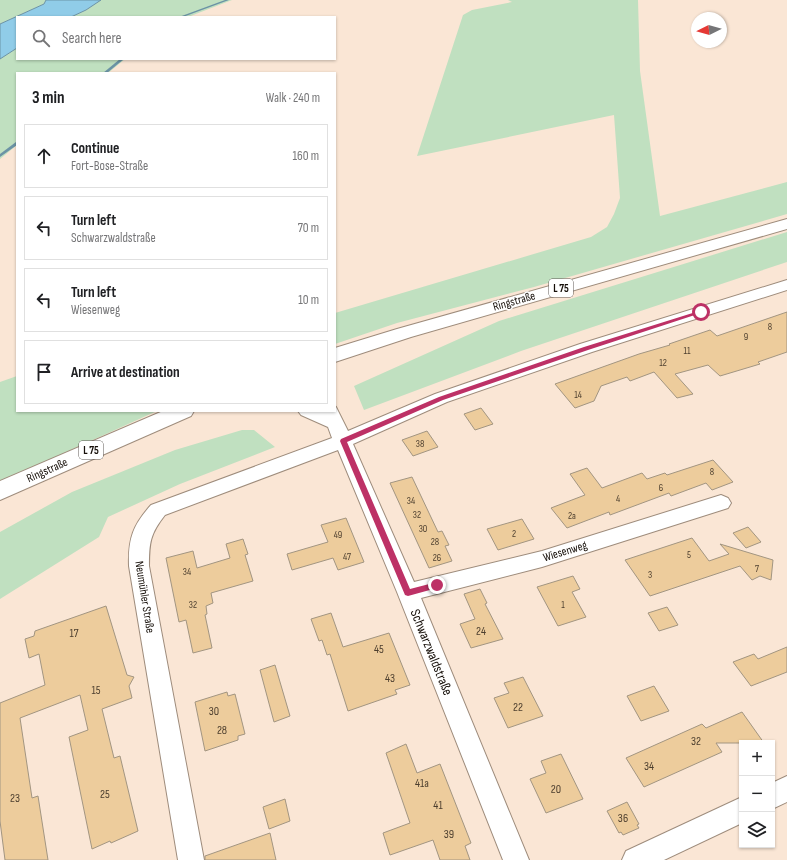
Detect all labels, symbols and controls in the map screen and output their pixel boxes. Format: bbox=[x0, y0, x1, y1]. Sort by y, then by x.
north arrow bbox=[691, 12, 727, 48]
search box bbox=[16, 16, 336, 60]
icon: search bbox=[30, 27, 52, 49]
text: Search here bbox=[62, 29, 122, 48]
text: 3 min bbox=[32, 88, 65, 108]
text: Walk · 240 m bbox=[266, 90, 320, 106]
text: Continue bbox=[71, 139, 120, 158]
icon: ahead bbox=[33, 145, 55, 167]
text: 160 m bbox=[293, 148, 319, 164]
text: Fort-Bose-Straße bbox=[71, 158, 148, 174]
text: Turn left bbox=[71, 211, 116, 230]
icon: left bbox=[33, 217, 55, 239]
text: 70 m bbox=[298, 220, 319, 236]
text: Schwarzwaldstraße bbox=[71, 230, 156, 246]
road number: L 75 bbox=[549, 279, 573, 297]
text: Turn left bbox=[71, 283, 116, 302]
street label: Ringstraße bbox=[491, 288, 537, 315]
icon: left bbox=[33, 289, 55, 311]
text: 10 m bbox=[298, 292, 319, 308]
text: Wiesenweg bbox=[71, 302, 120, 318]
route start bbox=[692, 303, 710, 321]
house number: 8 bbox=[768, 321, 772, 333]
house number: 9 bbox=[744, 331, 748, 343]
house number: 11 bbox=[684, 345, 691, 357]
house number: 12 bbox=[659, 357, 667, 369]
icon: arrive bbox=[33, 361, 55, 383]
text: Arrive at destination bbox=[71, 363, 180, 382]
house number: 14 bbox=[574, 389, 582, 401]
house number: 38 bbox=[416, 438, 424, 450]
road number: L 75 bbox=[79, 441, 103, 459]
street label: Ringstraße bbox=[24, 455, 70, 486]
house number: 8 bbox=[710, 466, 714, 478]
house number: 6 bbox=[659, 482, 663, 494]
house number: 4 bbox=[616, 493, 620, 505]
house number: 34 bbox=[407, 495, 415, 507]
house number: 32 bbox=[413, 509, 421, 521]
house number: 2a bbox=[568, 510, 576, 522]
house number: 30 bbox=[419, 523, 427, 535]
house number: 2 bbox=[512, 528, 516, 540]
house number: 49 bbox=[334, 529, 342, 541]
house number: 28 bbox=[431, 536, 439, 548]
street label: Wiesenweg bbox=[541, 538, 589, 565]
house number: 5 bbox=[687, 549, 691, 561]
house number: 47 bbox=[343, 551, 351, 563]
house number: 26 bbox=[433, 552, 441, 564]
street label: Neumühler Straße bbox=[131, 560, 158, 634]
house number: 7 bbox=[755, 563, 759, 575]
house number: 34 bbox=[183, 566, 191, 578]
house number: 3 bbox=[648, 569, 652, 581]
route end bbox=[428, 576, 446, 594]
house number: 32 bbox=[189, 599, 197, 611]
house number: 1 bbox=[561, 599, 565, 611]
street label: Schwarzwaldstraße bbox=[407, 607, 457, 698]
house number: 24 bbox=[476, 624, 486, 639]
house number: 17 bbox=[70, 626, 79, 641]
house number: 45 bbox=[374, 642, 384, 657]
house number: 43 bbox=[385, 671, 395, 686]
house number: 15 bbox=[91, 683, 101, 698]
house number: 22 bbox=[513, 700, 523, 715]
house number: 30 bbox=[209, 704, 219, 719]
house number: 28 bbox=[217, 723, 227, 738]
house number: 32 bbox=[691, 734, 701, 749]
map controls bbox=[739, 740, 775, 848]
button: + bbox=[739, 740, 775, 776]
house number: 34 bbox=[644, 759, 654, 774]
house number: 41a bbox=[415, 776, 429, 791]
button: − bbox=[739, 776, 775, 812]
house number: 20 bbox=[551, 782, 561, 797]
house number: 25 bbox=[100, 787, 110, 802]
house number: 23 bbox=[10, 791, 20, 806]
house number: 41 bbox=[433, 798, 443, 813]
house number: 36 bbox=[618, 811, 628, 826]
button: layers bbox=[739, 812, 775, 848]
house number: 39 bbox=[444, 827, 454, 842]

